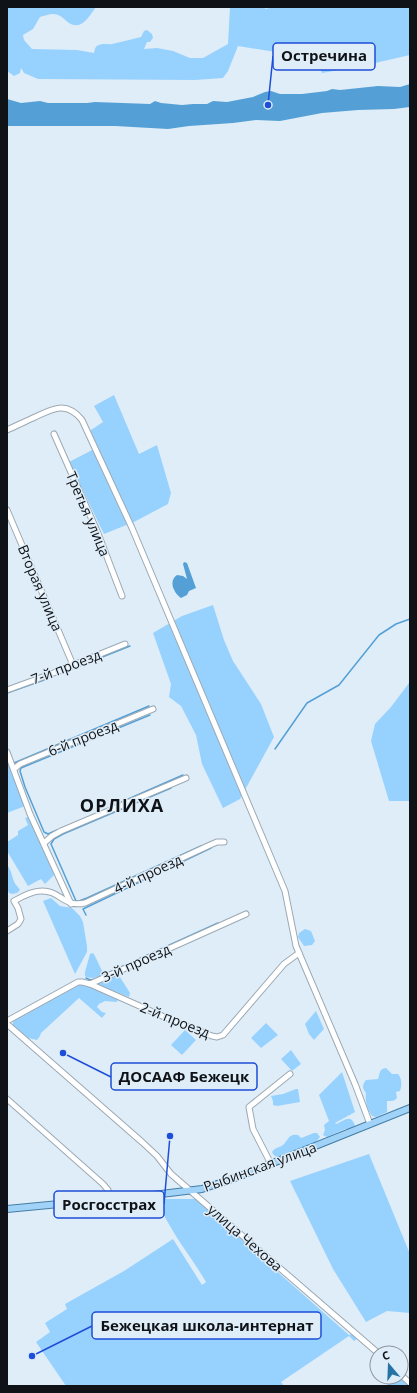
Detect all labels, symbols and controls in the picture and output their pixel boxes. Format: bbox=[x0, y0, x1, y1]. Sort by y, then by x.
callout: Остречина bbox=[273, 43, 375, 70]
text: Остречина bbox=[281, 45, 367, 65]
street label: Третья улица bbox=[62, 468, 115, 559]
street label: Вторая улица bbox=[14, 542, 67, 634]
street label: 7-й проезд bbox=[28, 645, 103, 689]
street label: 6-й проезд bbox=[45, 715, 120, 760]
district label: ОРЛИХА bbox=[80, 793, 164, 817]
street label: 4-й проезд bbox=[111, 849, 185, 898]
street label: 3-й проезд bbox=[98, 939, 173, 986]
street label: 2-й проезд bbox=[138, 997, 213, 1042]
callout: ДОСААФ Бежецк bbox=[111, 1063, 257, 1090]
text: ДОСААФ Бежецк bbox=[119, 1066, 250, 1086]
street label: Рыбинская улица bbox=[201, 1137, 319, 1196]
callout: Росгосстрах bbox=[54, 1191, 164, 1218]
text: Росгосстрах bbox=[62, 1194, 156, 1214]
street label: улица Чехова bbox=[204, 1200, 287, 1275]
callout: Бежецкая школа-интернат bbox=[92, 1312, 321, 1339]
text: Бежецкая школа-интернат bbox=[100, 1315, 314, 1335]
north arrow bbox=[369, 1345, 409, 1385]
text: С bbox=[380, 1347, 391, 1363]

